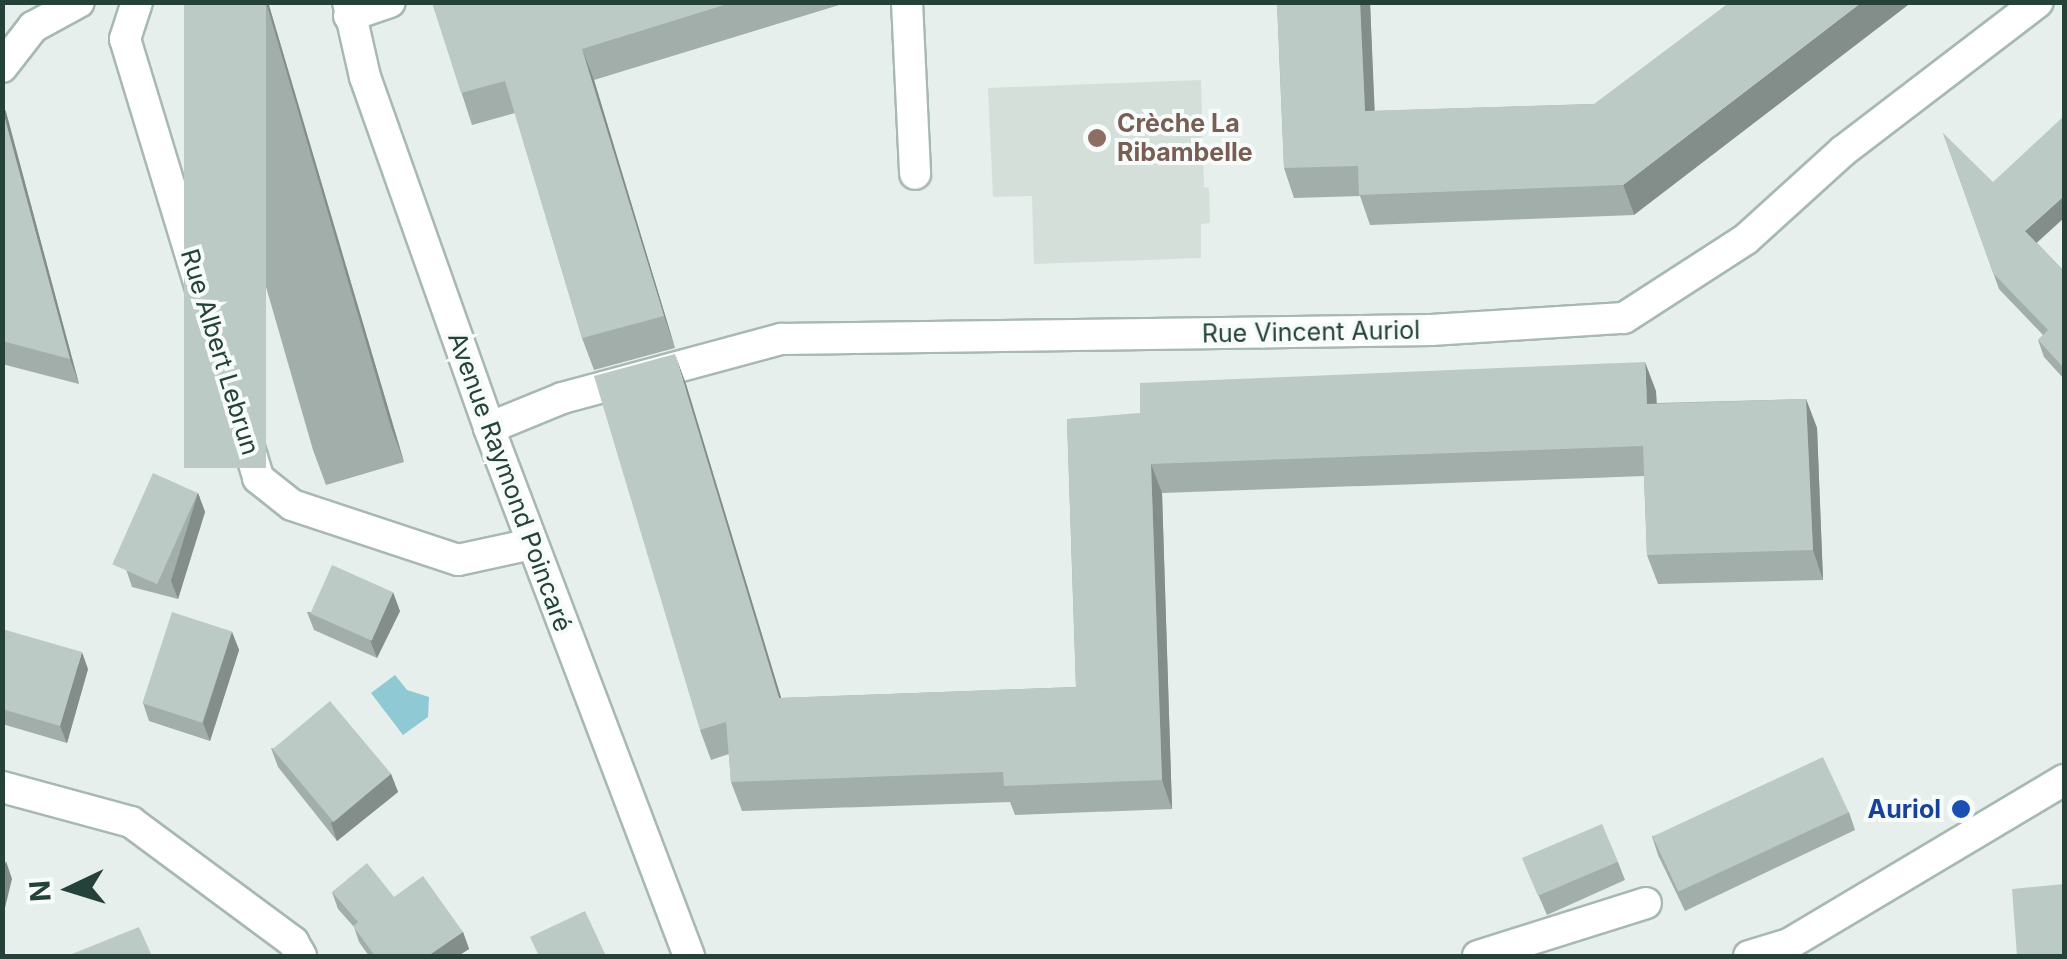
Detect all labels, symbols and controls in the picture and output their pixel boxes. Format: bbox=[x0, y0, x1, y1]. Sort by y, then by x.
place label: Crèche La Ribambelle bbox=[1117, 109, 1253, 168]
marker: Crèche La Ribambelle bbox=[1086, 127, 1108, 149]
street label: Rue Albert Lebrun bbox=[174, 245, 266, 459]
street label: Rue Vincent Auriol bbox=[1202, 315, 1420, 349]
street label: Avenue Raymond Poincaré bbox=[442, 328, 578, 636]
place label: Auriol bbox=[1868, 794, 1941, 824]
marker: Auriol bbox=[1950, 798, 1972, 820]
north arrow bbox=[20, 839, 120, 939]
text: N bbox=[22, 879, 58, 903]

